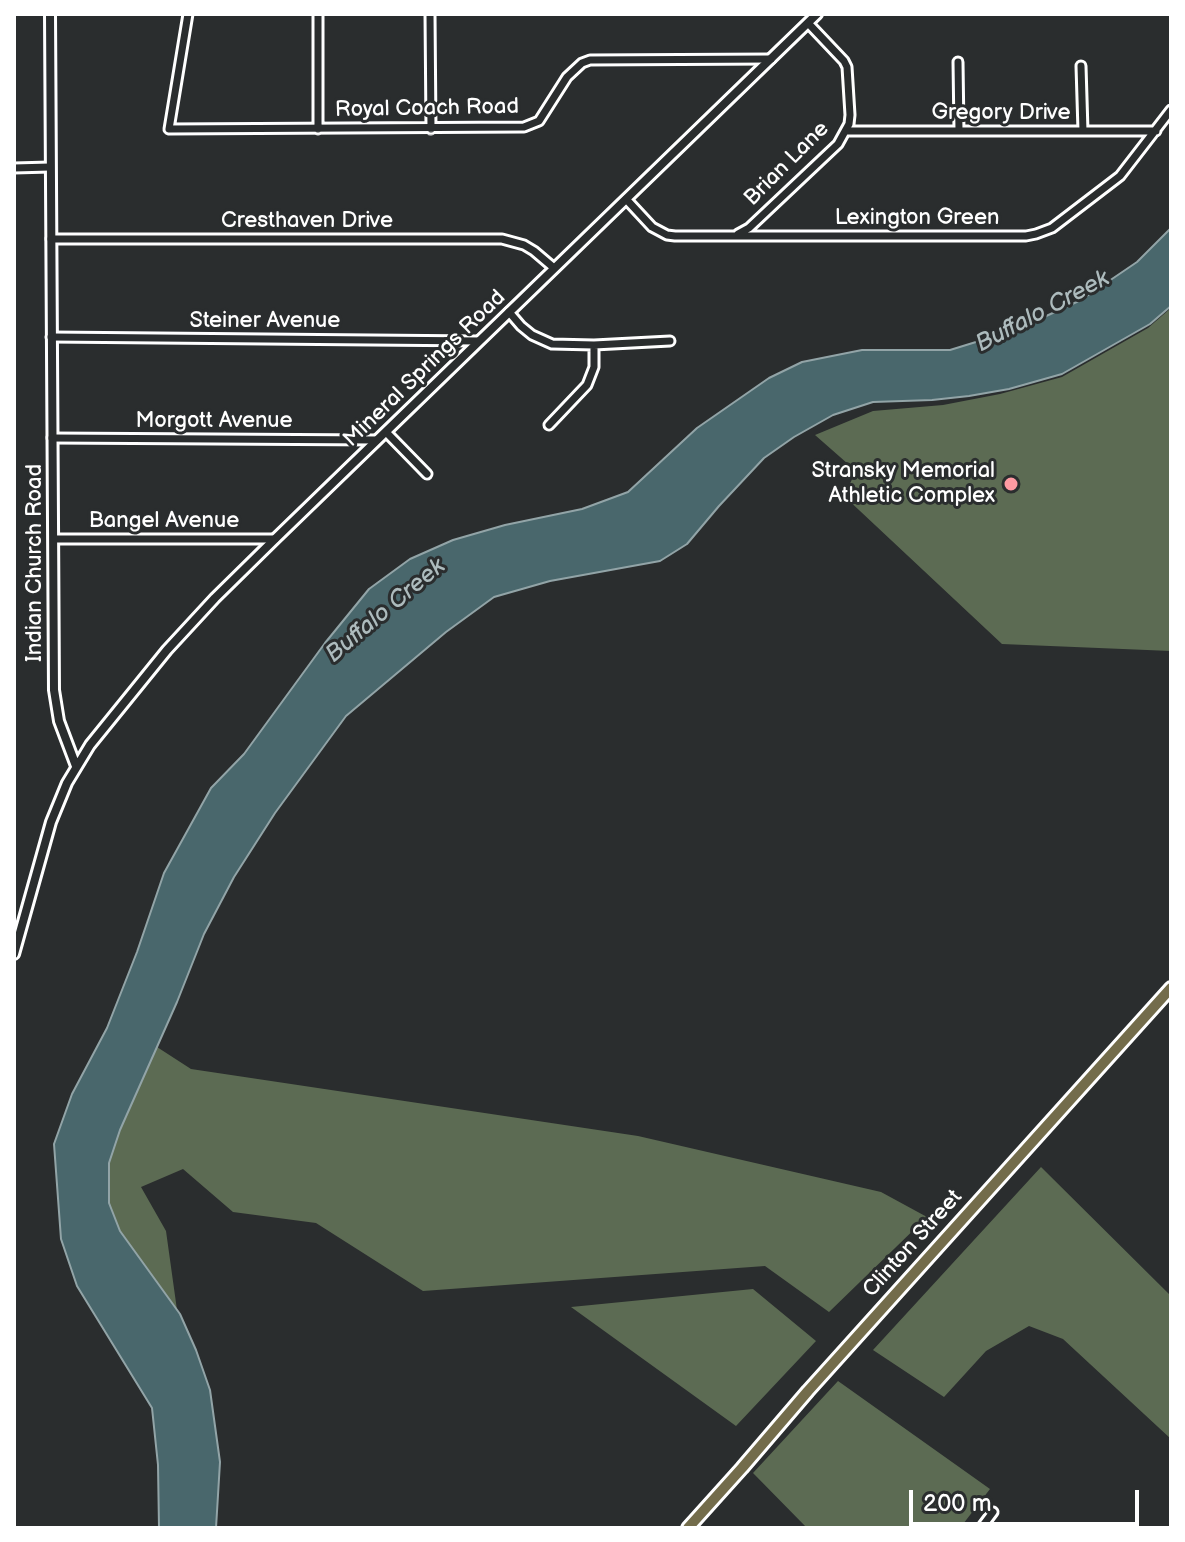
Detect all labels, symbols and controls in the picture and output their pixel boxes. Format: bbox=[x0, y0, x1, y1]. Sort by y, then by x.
street label: Royal Coach Road bbox=[335, 94, 519, 124]
street label: Gregory Drive bbox=[932, 100, 1070, 126]
street label: Brian Lane bbox=[739, 116, 835, 212]
street label: Lexington Green bbox=[835, 205, 999, 231]
street label: Cresthaven Drive bbox=[221, 208, 393, 234]
water label: Buffalo Creek bbox=[971, 265, 1115, 359]
street label: Mineral Springs Road bbox=[339, 285, 511, 453]
street label: Steiner Avenue bbox=[190, 308, 340, 334]
street label: Morgott Avenue bbox=[135, 408, 293, 434]
place label: Stransky Memorial Athletic Complex bbox=[811, 458, 995, 510]
street label: Indian Church Road bbox=[22, 464, 48, 662]
marker: Stransky Memorial Athletic Complex bbox=[1002, 475, 1020, 493]
street label: Bangel Avenue bbox=[89, 508, 239, 534]
water label: Buffalo Creek bbox=[320, 553, 452, 669]
street label: Clinton Street bbox=[858, 1185, 968, 1303]
scale bar bbox=[913, 1474, 1143, 1524]
text: 200 m bbox=[923, 1489, 992, 1518]

